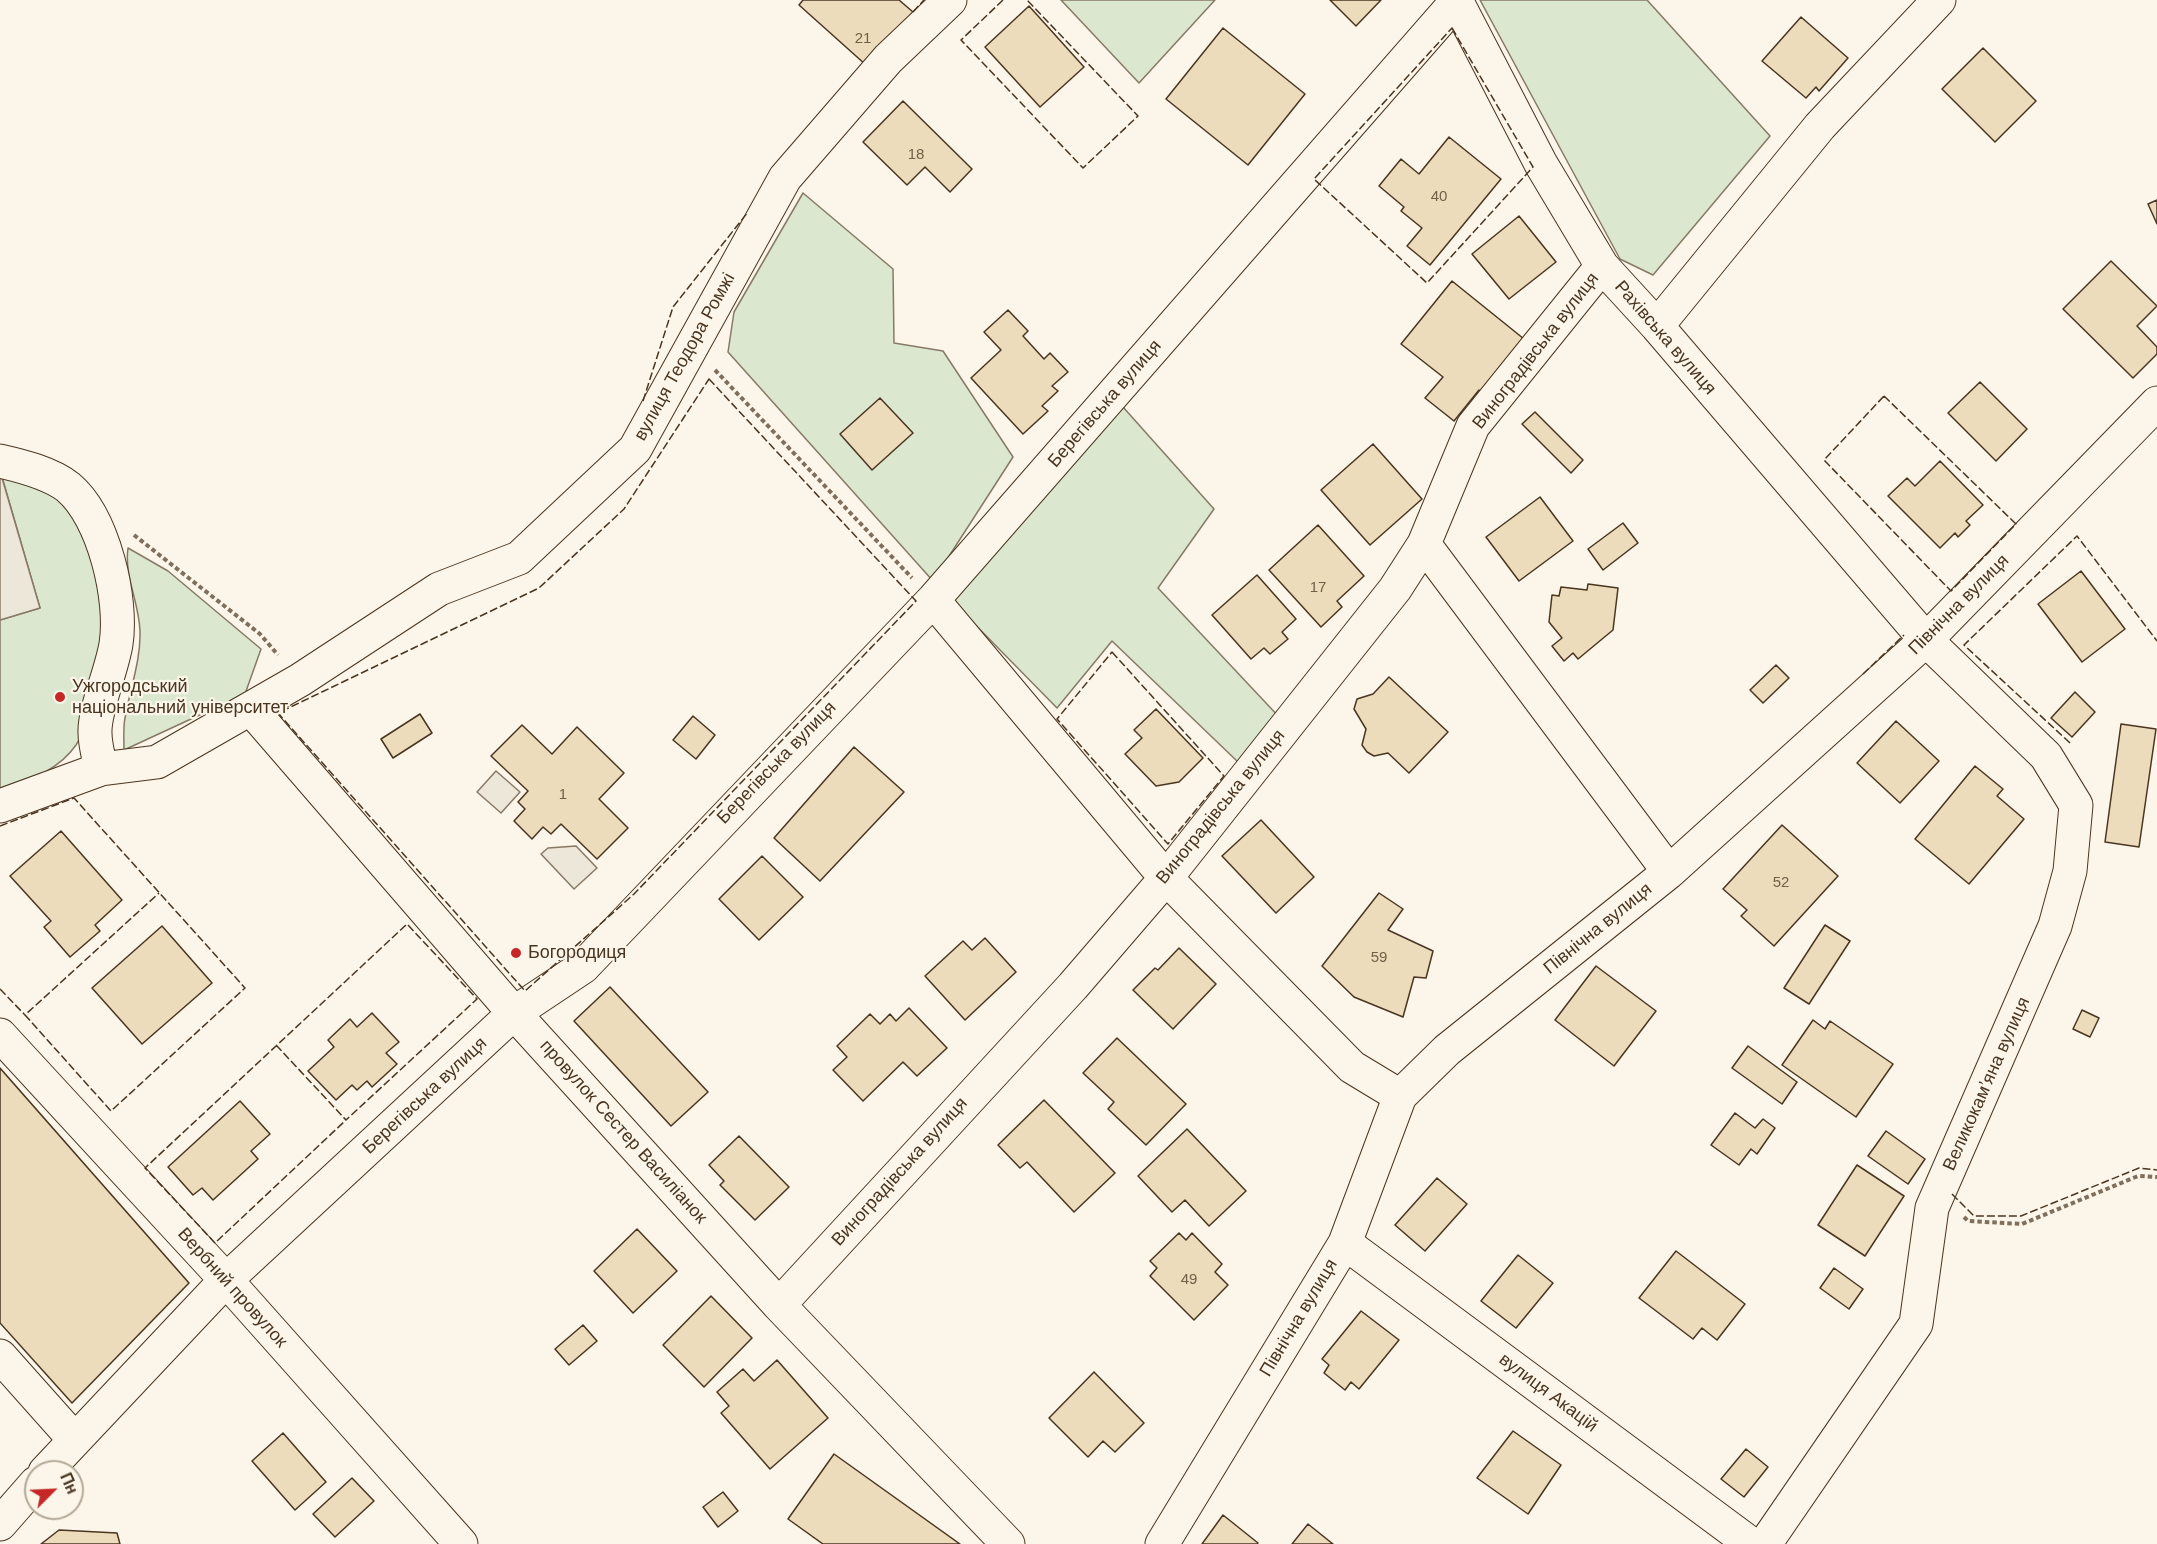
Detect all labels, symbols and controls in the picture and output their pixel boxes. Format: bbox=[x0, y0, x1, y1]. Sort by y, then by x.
house number: 21 bbox=[855, 30, 871, 48]
house number: 18 bbox=[908, 146, 924, 164]
house number: 40 bbox=[1431, 188, 1447, 206]
street label: вулиця Теодора Ромжі bbox=[630, 269, 740, 445]
street label: Виноградівська вулиця bbox=[1468, 269, 1604, 433]
street label: Рахівська вулиця bbox=[1610, 277, 1720, 399]
street label: Берегівська вулиця bbox=[1044, 336, 1166, 472]
street label: Північна вулиця bbox=[1904, 550, 2014, 660]
house number: 17 bbox=[1310, 579, 1326, 597]
place label: Ужгородський національний університет bbox=[72, 676, 288, 718]
marker: Ужгородський національний університет bbox=[53, 690, 67, 704]
street label: Берегівська вулиця bbox=[713, 697, 841, 829]
street label: Виноградівська вулиця bbox=[1152, 725, 1290, 889]
house number: 1 bbox=[559, 786, 567, 804]
house number: 52 bbox=[1773, 874, 1789, 892]
street label: Північна вулиця bbox=[1539, 879, 1657, 979]
place label: Богородиця bbox=[528, 942, 626, 964]
marker: Богородиця bbox=[509, 946, 523, 960]
house number: 59 bbox=[1371, 949, 1387, 967]
street label: Великокамʼяна вулиця bbox=[1939, 994, 2035, 1174]
street label: Берегівська вулиця bbox=[358, 1033, 492, 1159]
street label: провулок Сестер Василіанок bbox=[535, 1036, 711, 1228]
street label: Виноградівська вулиця bbox=[828, 1093, 972, 1251]
street label: Вербний провулок bbox=[173, 1224, 291, 1352]
street label: Північна вулиця bbox=[1255, 1255, 1343, 1381]
house number: 49 bbox=[1181, 1271, 1197, 1289]
street label: вулиця Акацій bbox=[1494, 1349, 1602, 1437]
north arrow bbox=[24, 1460, 84, 1520]
text: Пн bbox=[57, 1470, 81, 1496]

